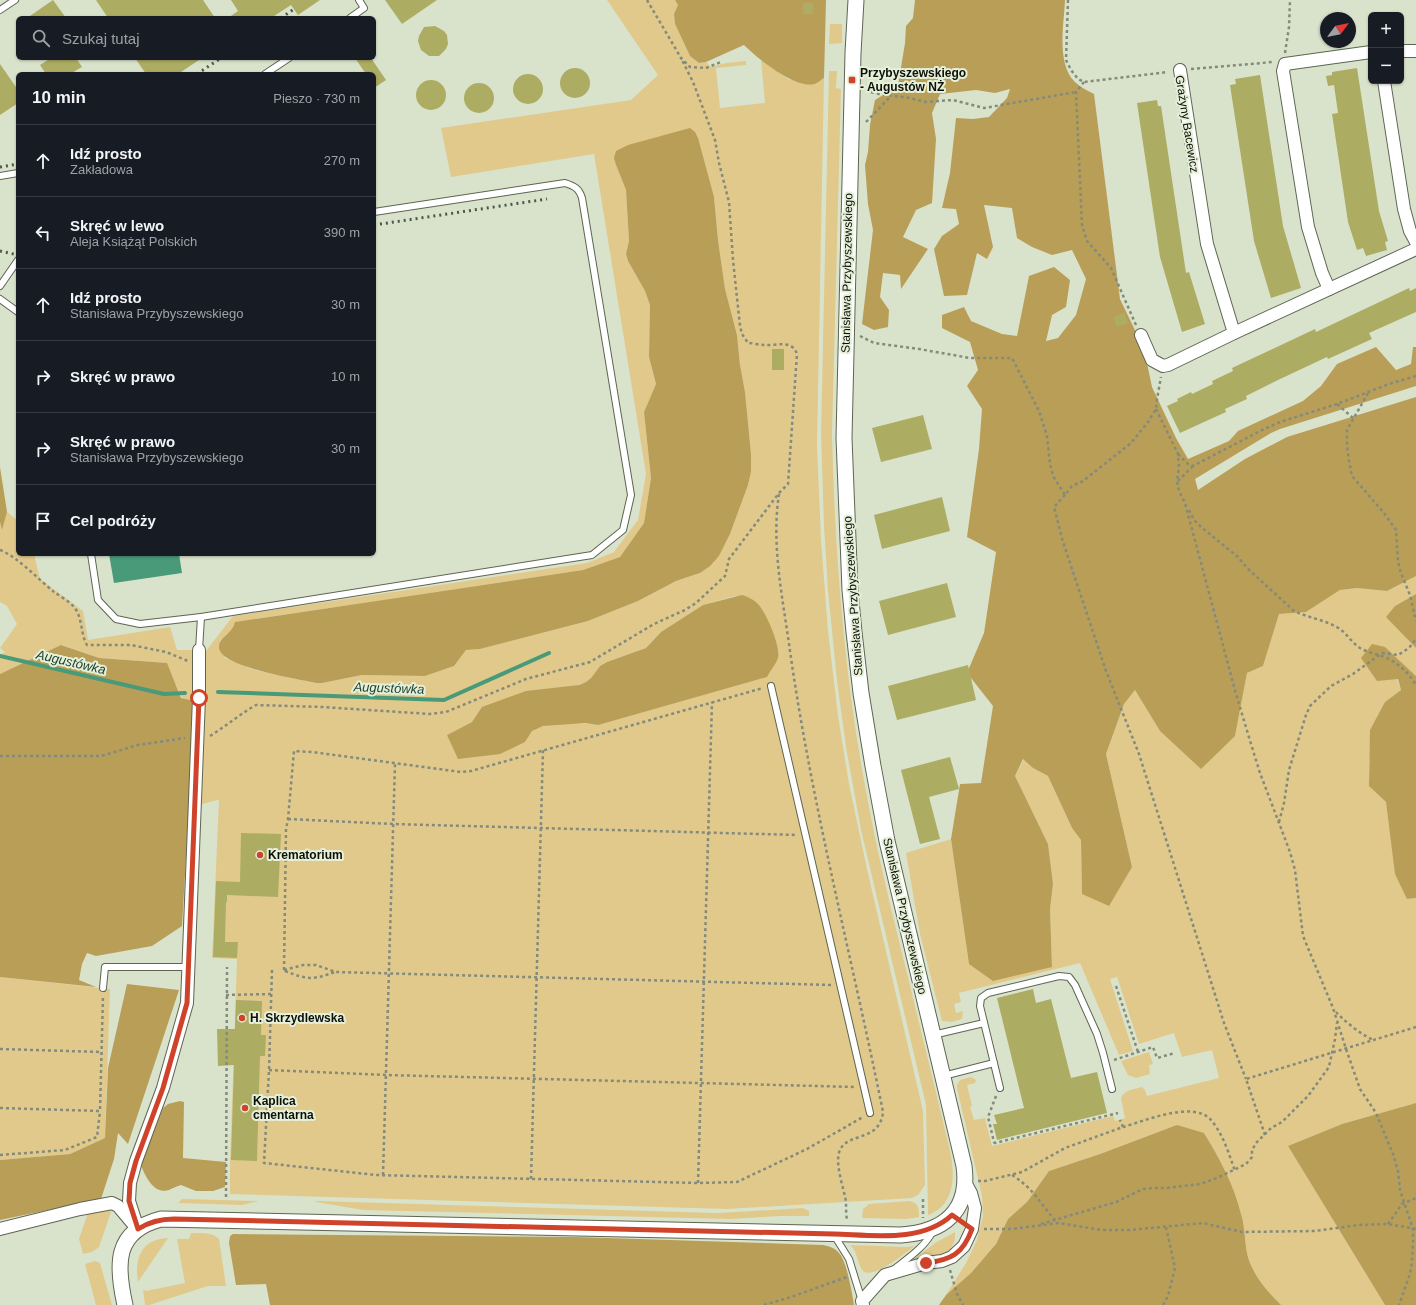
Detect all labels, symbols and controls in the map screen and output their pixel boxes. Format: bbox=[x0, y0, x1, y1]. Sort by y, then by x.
north arrow bbox=[1320, 12, 1356, 48]
map controls bbox=[1368, 12, 1404, 84]
button: + bbox=[1368, 12, 1404, 48]
search box bbox=[16, 16, 376, 60]
icon: search bbox=[30, 27, 52, 49]
text: Szukaj tutaj bbox=[62, 30, 140, 47]
button: − bbox=[1368, 48, 1404, 84]
place label: Przybyszewskiego - Augustów NŻ bbox=[860, 66, 966, 94]
street label: Grażyny Bacewicz bbox=[1172, 74, 1202, 174]
marker: Przybyszewskiego - Augustów NŻ bbox=[847, 75, 857, 85]
text: 10 min bbox=[32, 88, 86, 107]
text: Pieszo · 730 m bbox=[273, 91, 360, 106]
text: Idź prosto bbox=[70, 145, 142, 162]
icon: ahead bbox=[32, 150, 54, 172]
text: 270 m bbox=[324, 153, 360, 168]
text: Zakładowa bbox=[70, 162, 133, 177]
street label: Stanisława Przybyszewskiego bbox=[839, 193, 855, 353]
text: Skręć w lewo bbox=[70, 217, 164, 234]
icon: left bbox=[32, 222, 54, 244]
text: 390 m bbox=[324, 225, 360, 240]
text: Aleja Książąt Polskich bbox=[70, 234, 197, 249]
text: Idź prosto bbox=[70, 289, 142, 306]
icon: ahead bbox=[32, 294, 54, 316]
text: 30 m bbox=[331, 297, 360, 312]
text: Stanisława Przybyszewskiego bbox=[70, 306, 243, 321]
icon: right bbox=[32, 366, 54, 388]
text: Skręć w prawo bbox=[70, 368, 175, 385]
text: 10 m bbox=[331, 369, 360, 384]
text: Skręć w prawo bbox=[70, 433, 175, 450]
icon: right bbox=[32, 438, 54, 460]
text: 30 m bbox=[331, 441, 360, 456]
text: Stanisława Przybyszewskiego bbox=[70, 450, 243, 465]
icon: arrive bbox=[32, 510, 54, 532]
text: Cel podróży bbox=[70, 512, 156, 529]
street label: Stanisława Przybyszewskiego bbox=[840, 515, 866, 676]
water label: Augustówka bbox=[34, 647, 107, 677]
water label: Augustówka bbox=[352, 679, 425, 697]
route start bbox=[190, 689, 208, 707]
street label: Stanisława Przybyszewskiego bbox=[880, 836, 930, 996]
place label: Krematorium bbox=[268, 848, 343, 862]
marker: Krematorium bbox=[255, 850, 265, 860]
place label: H. Skrzydlewska bbox=[250, 1011, 344, 1025]
marker: H. Skrzydlewska bbox=[237, 1013, 247, 1023]
place label: Kaplica cmentarna bbox=[253, 1094, 314, 1122]
marker: Kaplica cmentarna bbox=[240, 1103, 250, 1113]
route end bbox=[917, 1254, 935, 1272]

